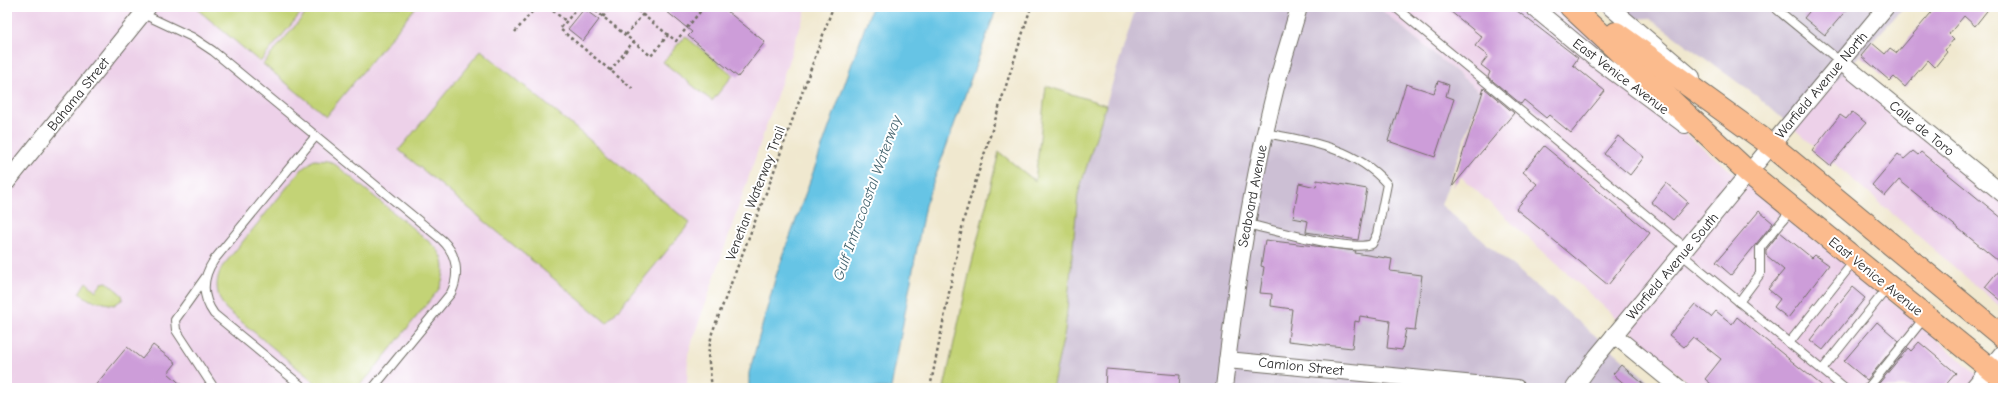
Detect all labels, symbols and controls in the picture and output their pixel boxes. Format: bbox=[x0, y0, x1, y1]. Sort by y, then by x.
street label: Warfield Avenue North bbox=[1772, 28, 1871, 142]
street label: East Venice Avenue bbox=[1569, 35, 1672, 118]
street label: Bahama Street bbox=[44, 54, 114, 134]
street label: Calle de Toro bbox=[1886, 97, 1958, 160]
water label: Gulf Intracoastal Waterway bbox=[829, 112, 906, 283]
street label: Venetian Waterway Trail bbox=[722, 124, 789, 263]
street label: Seaboard Avenue bbox=[1234, 143, 1271, 249]
street label: Warfield Avenue South bbox=[1623, 209, 1722, 323]
street label: East Venice Avenue bbox=[1825, 233, 1926, 319]
street label: Camion Street bbox=[1258, 354, 1345, 380]

